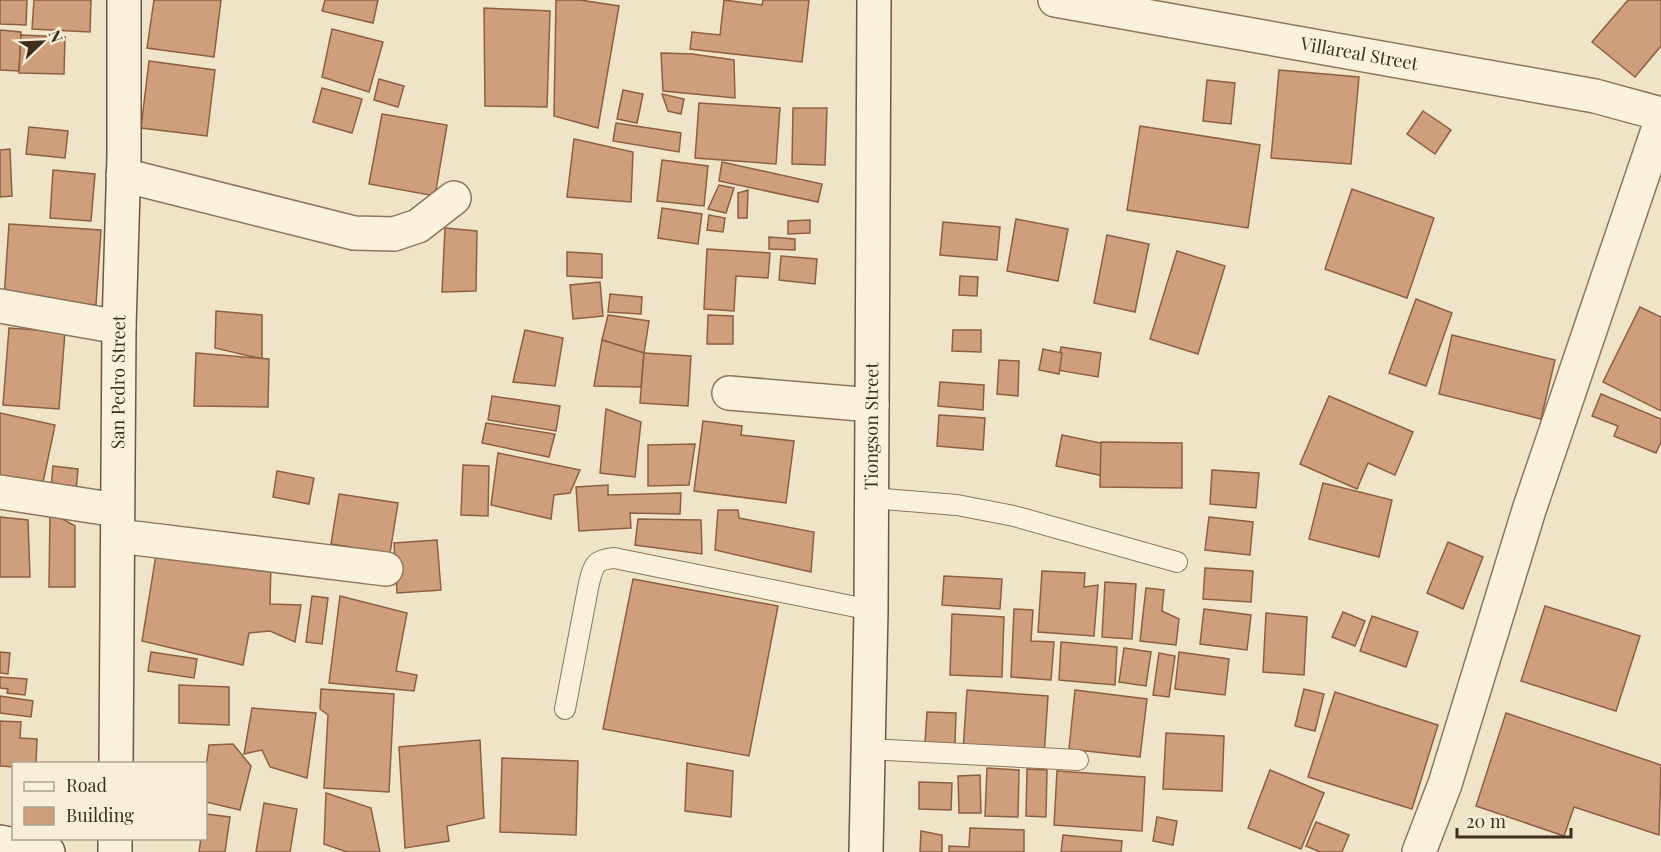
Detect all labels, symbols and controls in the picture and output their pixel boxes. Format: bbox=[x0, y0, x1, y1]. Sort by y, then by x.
north arrow bbox=[12, 12, 72, 72]
text: N bbox=[44, 27, 68, 46]
street label: Villareal Street bbox=[1298, 31, 1421, 75]
street label: San Pedro Street bbox=[105, 314, 130, 449]
street label: Tiongson Street bbox=[859, 361, 883, 490]
legend bbox=[12, 762, 207, 840]
text: Road bbox=[66, 773, 107, 797]
scale bar bbox=[1457, 801, 1571, 839]
text: Building bbox=[66, 803, 134, 827]
text: 20 m bbox=[1466, 809, 1506, 833]

